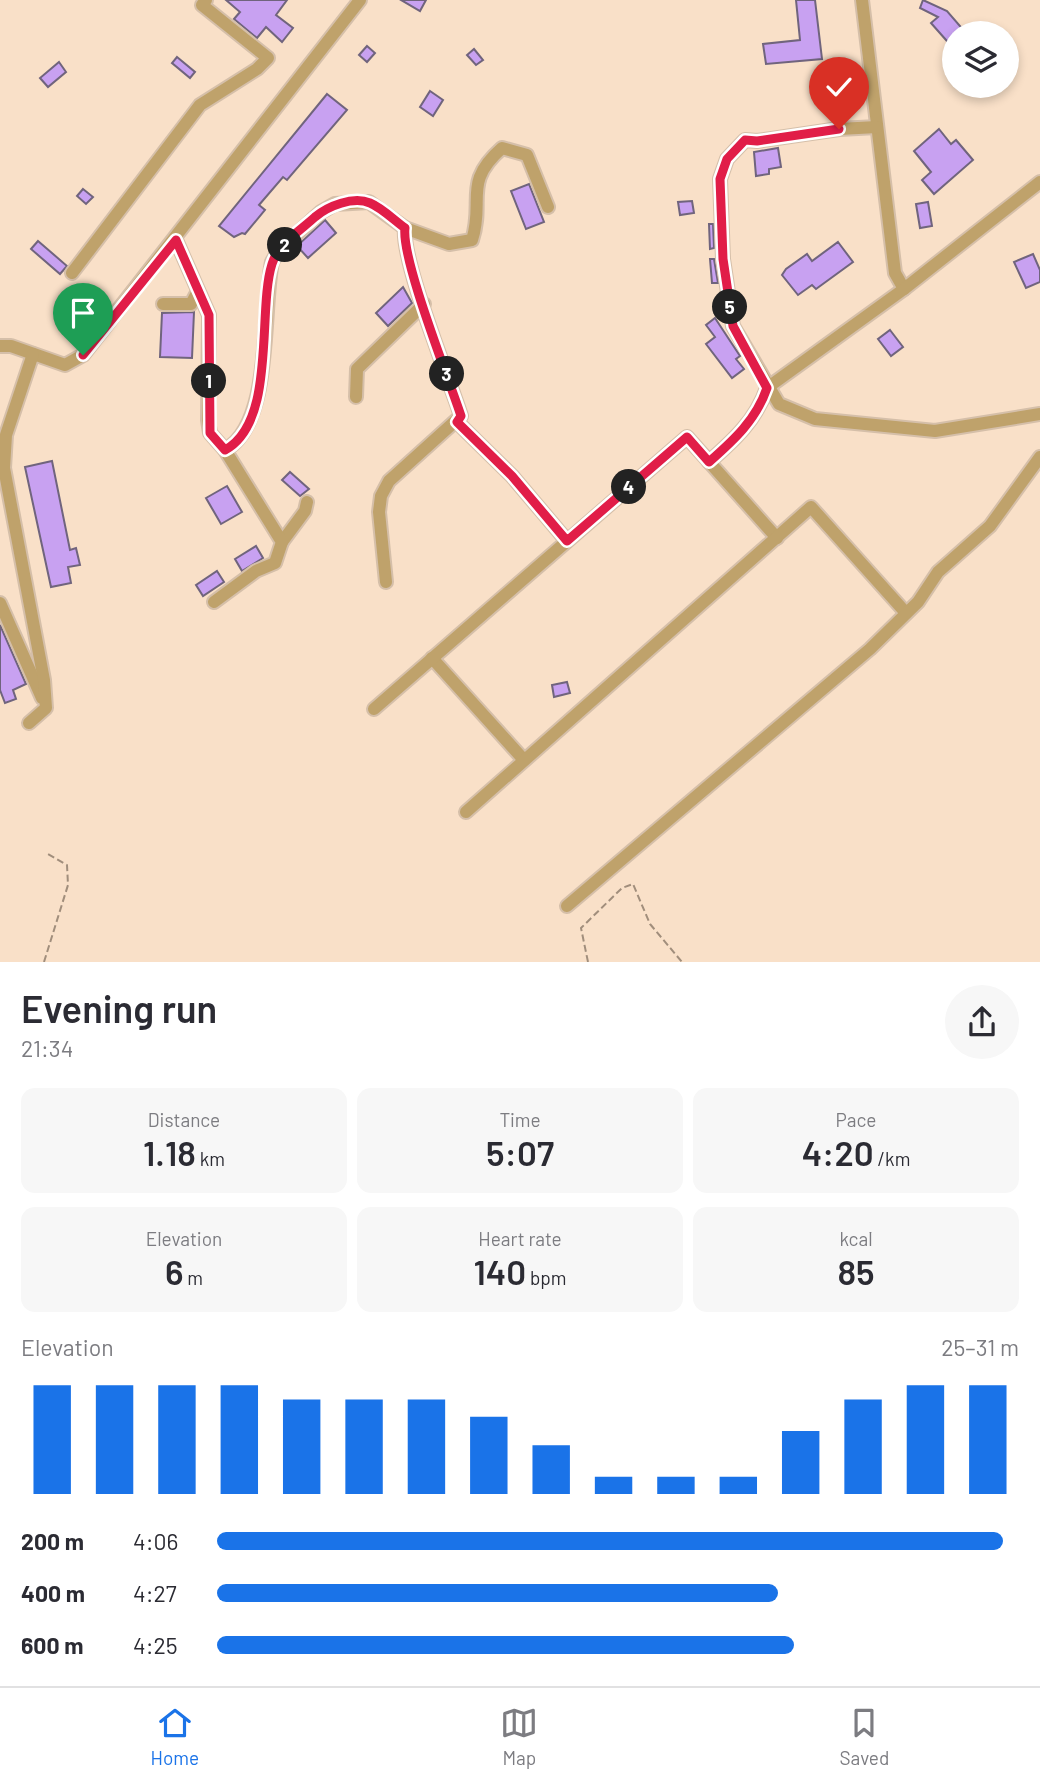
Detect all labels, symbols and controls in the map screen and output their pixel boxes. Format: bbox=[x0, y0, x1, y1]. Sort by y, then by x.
map controls bbox=[942, 21, 1019, 98]
button: layers bbox=[942, 21, 1019, 98]
pin bbox=[809, 57, 869, 129]
icon: check bbox=[820, 68, 858, 106]
pin: 2 bbox=[268, 228, 302, 262]
text: 2 bbox=[279, 233, 290, 256]
pin bbox=[53, 283, 113, 355]
pin: 5 bbox=[712, 290, 748, 324]
icon: arrive bbox=[64, 294, 102, 332]
text: 5 bbox=[724, 295, 735, 318]
pin: 3 bbox=[430, 356, 464, 392]
text: 3 bbox=[441, 362, 452, 385]
pin: 1 bbox=[192, 364, 227, 398]
text: 1 bbox=[205, 369, 212, 392]
pin: 4 bbox=[612, 470, 646, 504]
text: 4 bbox=[623, 475, 634, 498]
text: Evening run bbox=[21, 985, 217, 1031]
button: share bbox=[945, 985, 1019, 1059]
text: 21:34 bbox=[21, 1034, 73, 1062]
text: Distance bbox=[148, 1108, 220, 1131]
text: Time bbox=[499, 1108, 541, 1131]
text: Pace bbox=[836, 1108, 876, 1131]
text: 1.18 bbox=[143, 1131, 196, 1173]
text: 5:07 bbox=[486, 1131, 554, 1173]
text: 4:20 bbox=[802, 1131, 874, 1173]
text: km bbox=[196, 1147, 225, 1170]
text: /km bbox=[874, 1147, 910, 1170]
text: Elevation bbox=[146, 1227, 222, 1250]
text: Heart rate bbox=[478, 1227, 562, 1250]
text: kcal bbox=[839, 1227, 873, 1250]
text: 6 bbox=[165, 1250, 184, 1292]
text: 140 bbox=[473, 1250, 526, 1292]
text: 85 bbox=[837, 1250, 875, 1292]
text: m bbox=[184, 1266, 203, 1289]
text: bpm bbox=[526, 1266, 567, 1289]
text: Elevation bbox=[21, 1333, 114, 1361]
text: 25–31 m bbox=[941, 1333, 1019, 1361]
text: 200 m bbox=[21, 1527, 84, 1555]
text: 4:06 bbox=[133, 1527, 178, 1555]
text: 400 m bbox=[21, 1579, 85, 1607]
text: 4:27 bbox=[133, 1579, 177, 1607]
text: 600 m bbox=[21, 1631, 83, 1659]
text: 4:25 bbox=[133, 1631, 178, 1659]
tab: Home bbox=[151, 1704, 199, 1769]
tab: Map bbox=[500, 1704, 538, 1769]
tab: Saved bbox=[840, 1704, 889, 1769]

